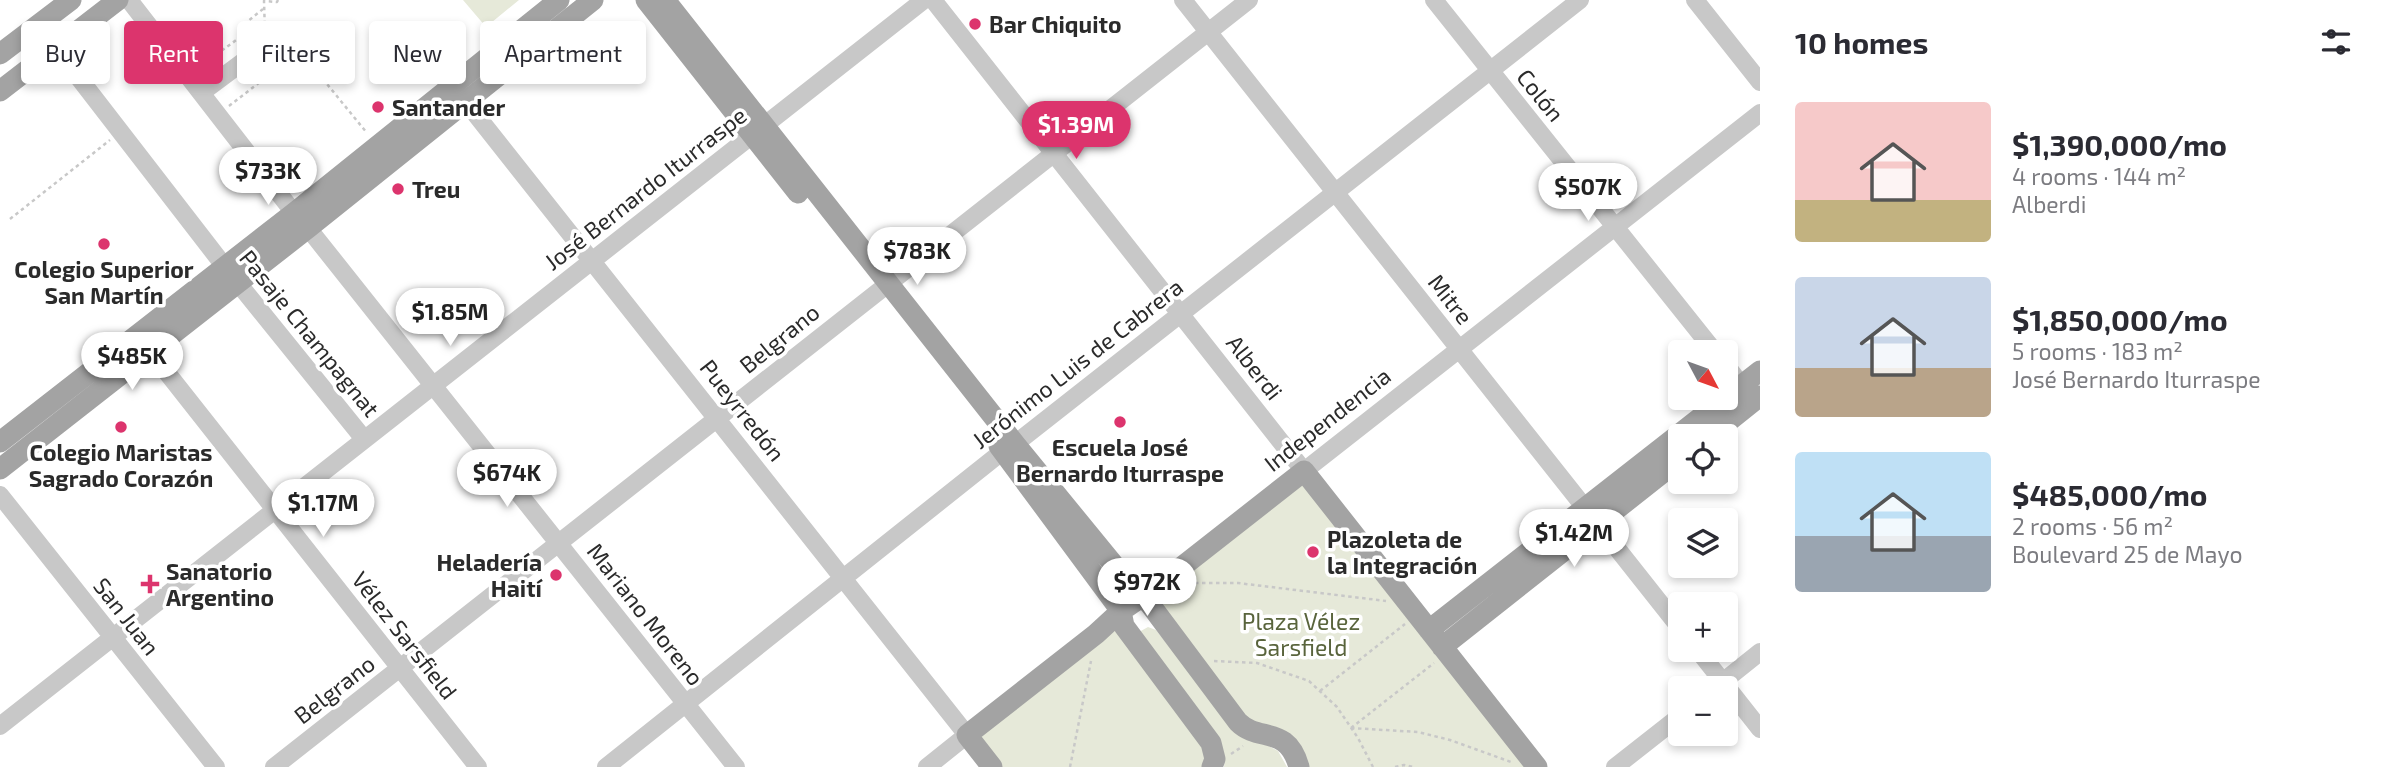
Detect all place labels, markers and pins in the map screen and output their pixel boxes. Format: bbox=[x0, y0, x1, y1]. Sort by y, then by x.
place label: Bar Chiquito bbox=[989, 10, 1122, 38]
marker: Bar Chiquito bbox=[967, 16, 983, 32]
place label: Santander bbox=[392, 93, 505, 121]
marker: Santander bbox=[370, 99, 386, 115]
pin: $1.39M bbox=[1019, 102, 1133, 161]
pin: $733K bbox=[219, 148, 317, 207]
pin: $507K bbox=[1539, 164, 1637, 223]
place label: Treu bbox=[412, 175, 460, 203]
marker: Treu bbox=[390, 181, 406, 197]
pin: $783K bbox=[868, 228, 966, 287]
marker: Colegio Superior San Martín bbox=[96, 236, 112, 252]
place label: Colegio Superior San Martín bbox=[14, 255, 194, 309]
pin: $1.85M bbox=[393, 288, 507, 348]
pin: $485K bbox=[83, 332, 181, 392]
marker: Escuela José Bernardo Iturraspe bbox=[1112, 414, 1128, 430]
marker: Colegio Maristas Sagrado Corazón bbox=[113, 419, 129, 435]
place label: Escuela José Bernardo Iturraspe bbox=[1016, 433, 1224, 487]
place label: Colegio Maristas Sagrado Corazón bbox=[29, 438, 213, 492]
pin: $674K bbox=[458, 449, 556, 509]
pin: $1.17M bbox=[266, 480, 380, 539]
pin: $1.42M bbox=[1517, 510, 1631, 569]
place label: Plazoleta de la Integración bbox=[1327, 525, 1477, 579]
marker: Plazoleta de la Integración bbox=[1305, 544, 1321, 560]
place label: Heladería Haití bbox=[436, 548, 544, 602]
place label: Sanatorio Argentino bbox=[166, 557, 274, 611]
pin: $972K bbox=[1098, 558, 1196, 618]
marker: Heladería Haití bbox=[548, 567, 564, 583]
marker: Sanatorio Argentino bbox=[140, 574, 160, 594]

